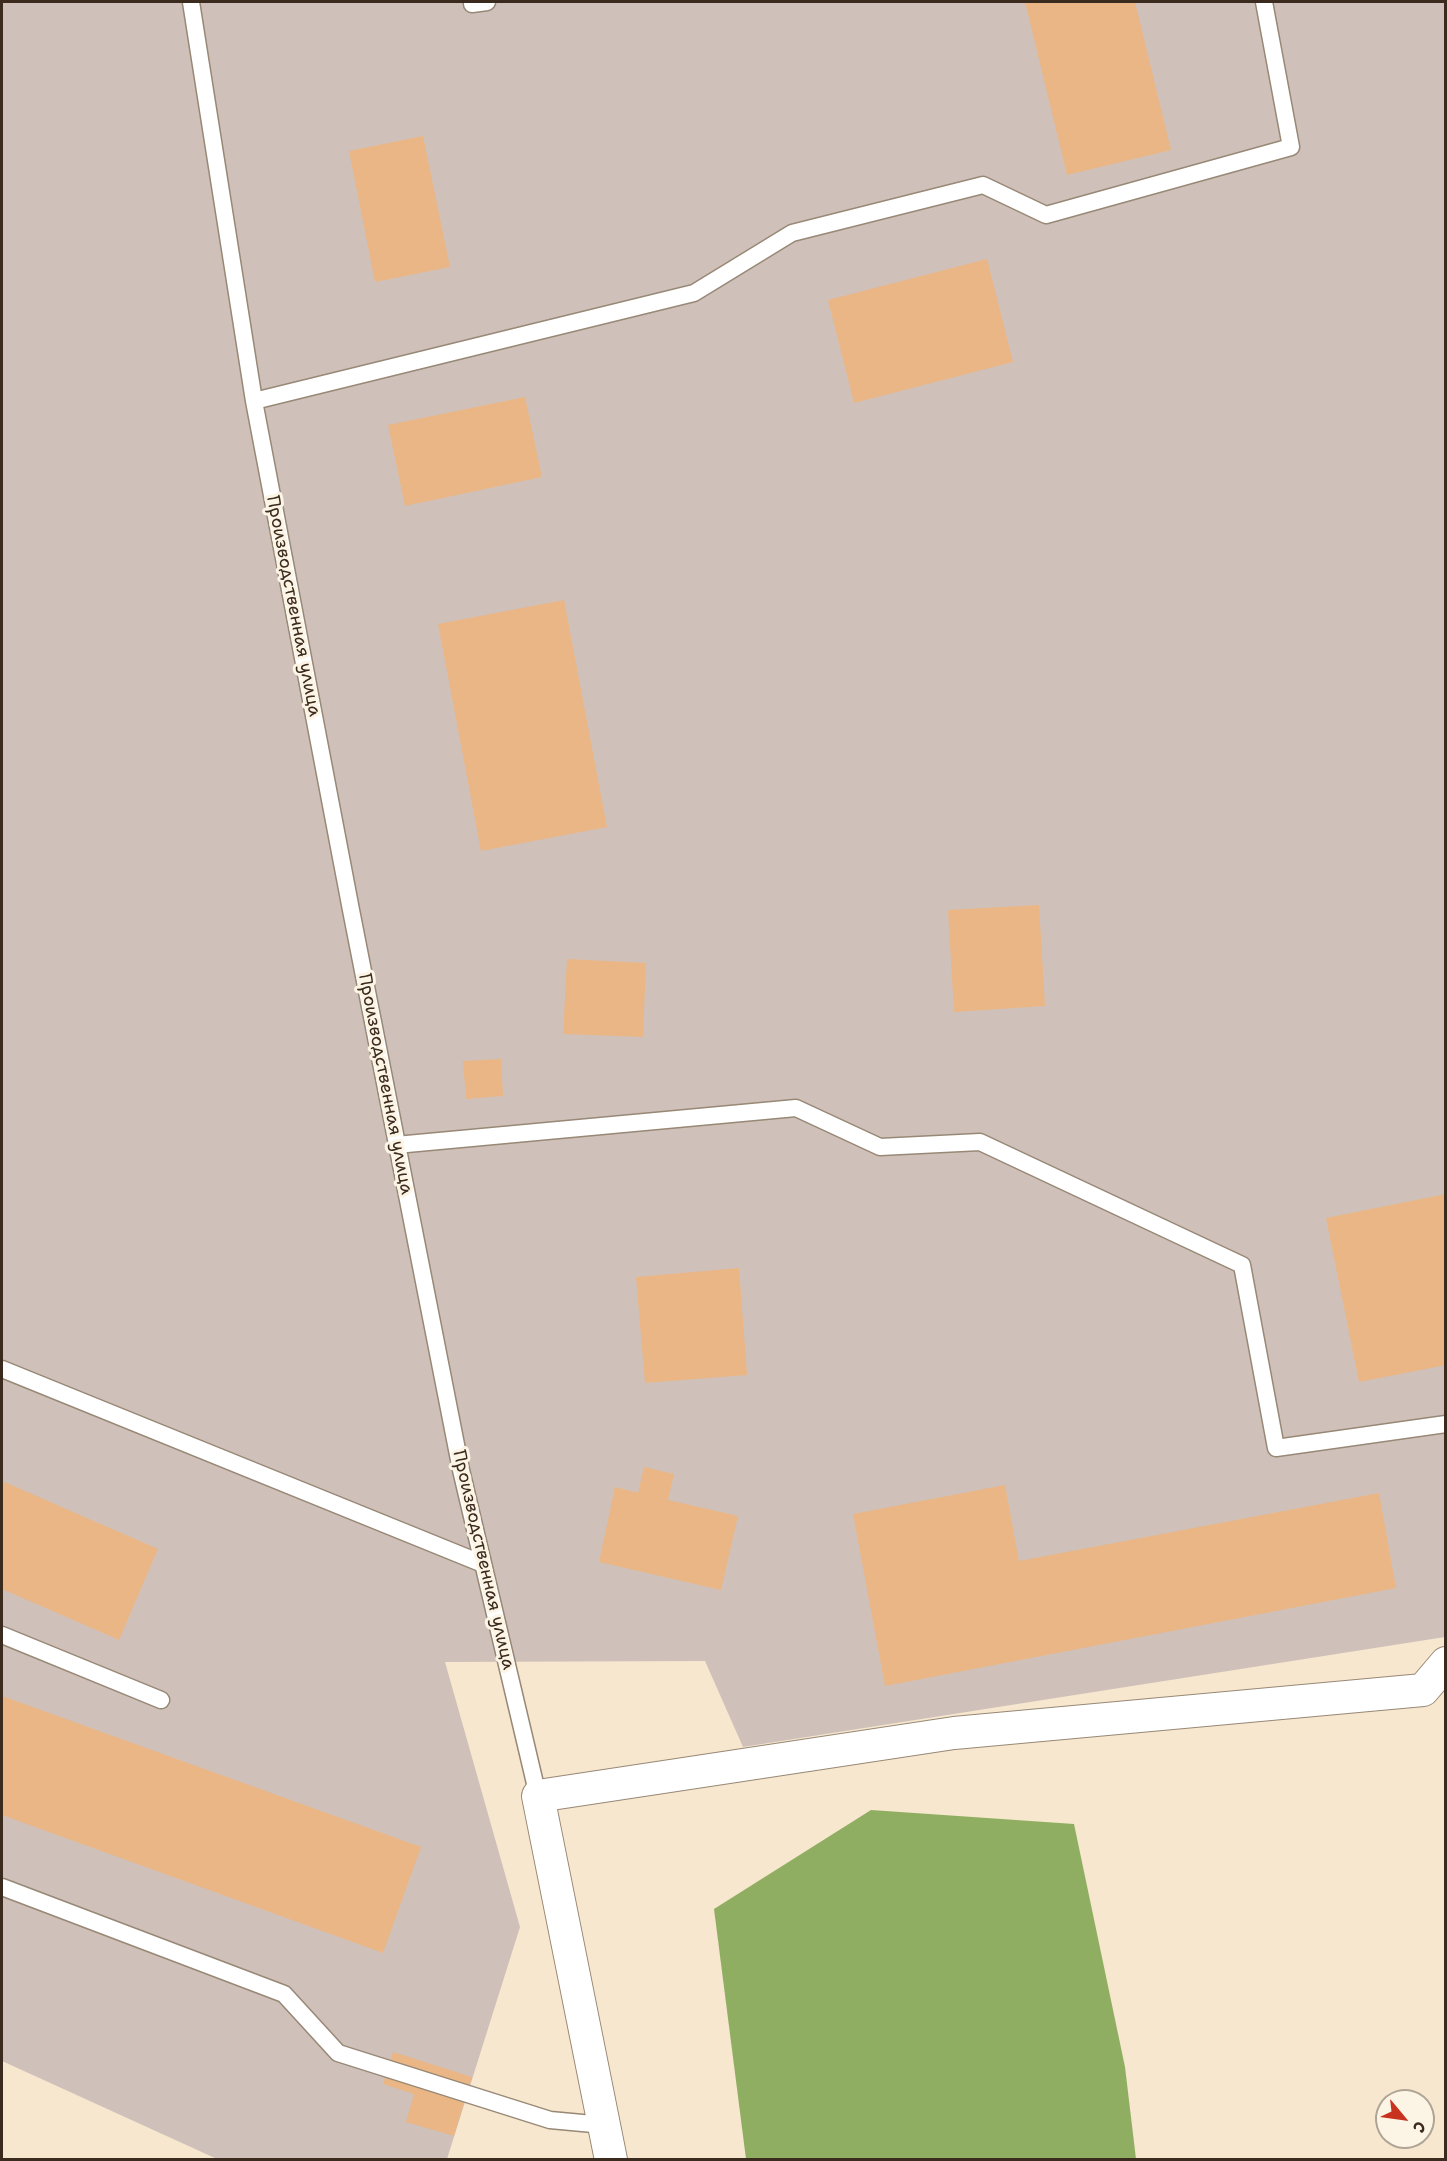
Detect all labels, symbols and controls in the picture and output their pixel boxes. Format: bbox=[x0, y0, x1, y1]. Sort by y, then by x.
street label: Производственная улица bbox=[261, 494, 325, 718]
street label: Производственная улица bbox=[353, 972, 417, 1196]
street label: Производственная улица bbox=[447, 1448, 519, 1672]
north arrow bbox=[1375, 2089, 1435, 2149]
text: С bbox=[1408, 2118, 1431, 2136]

